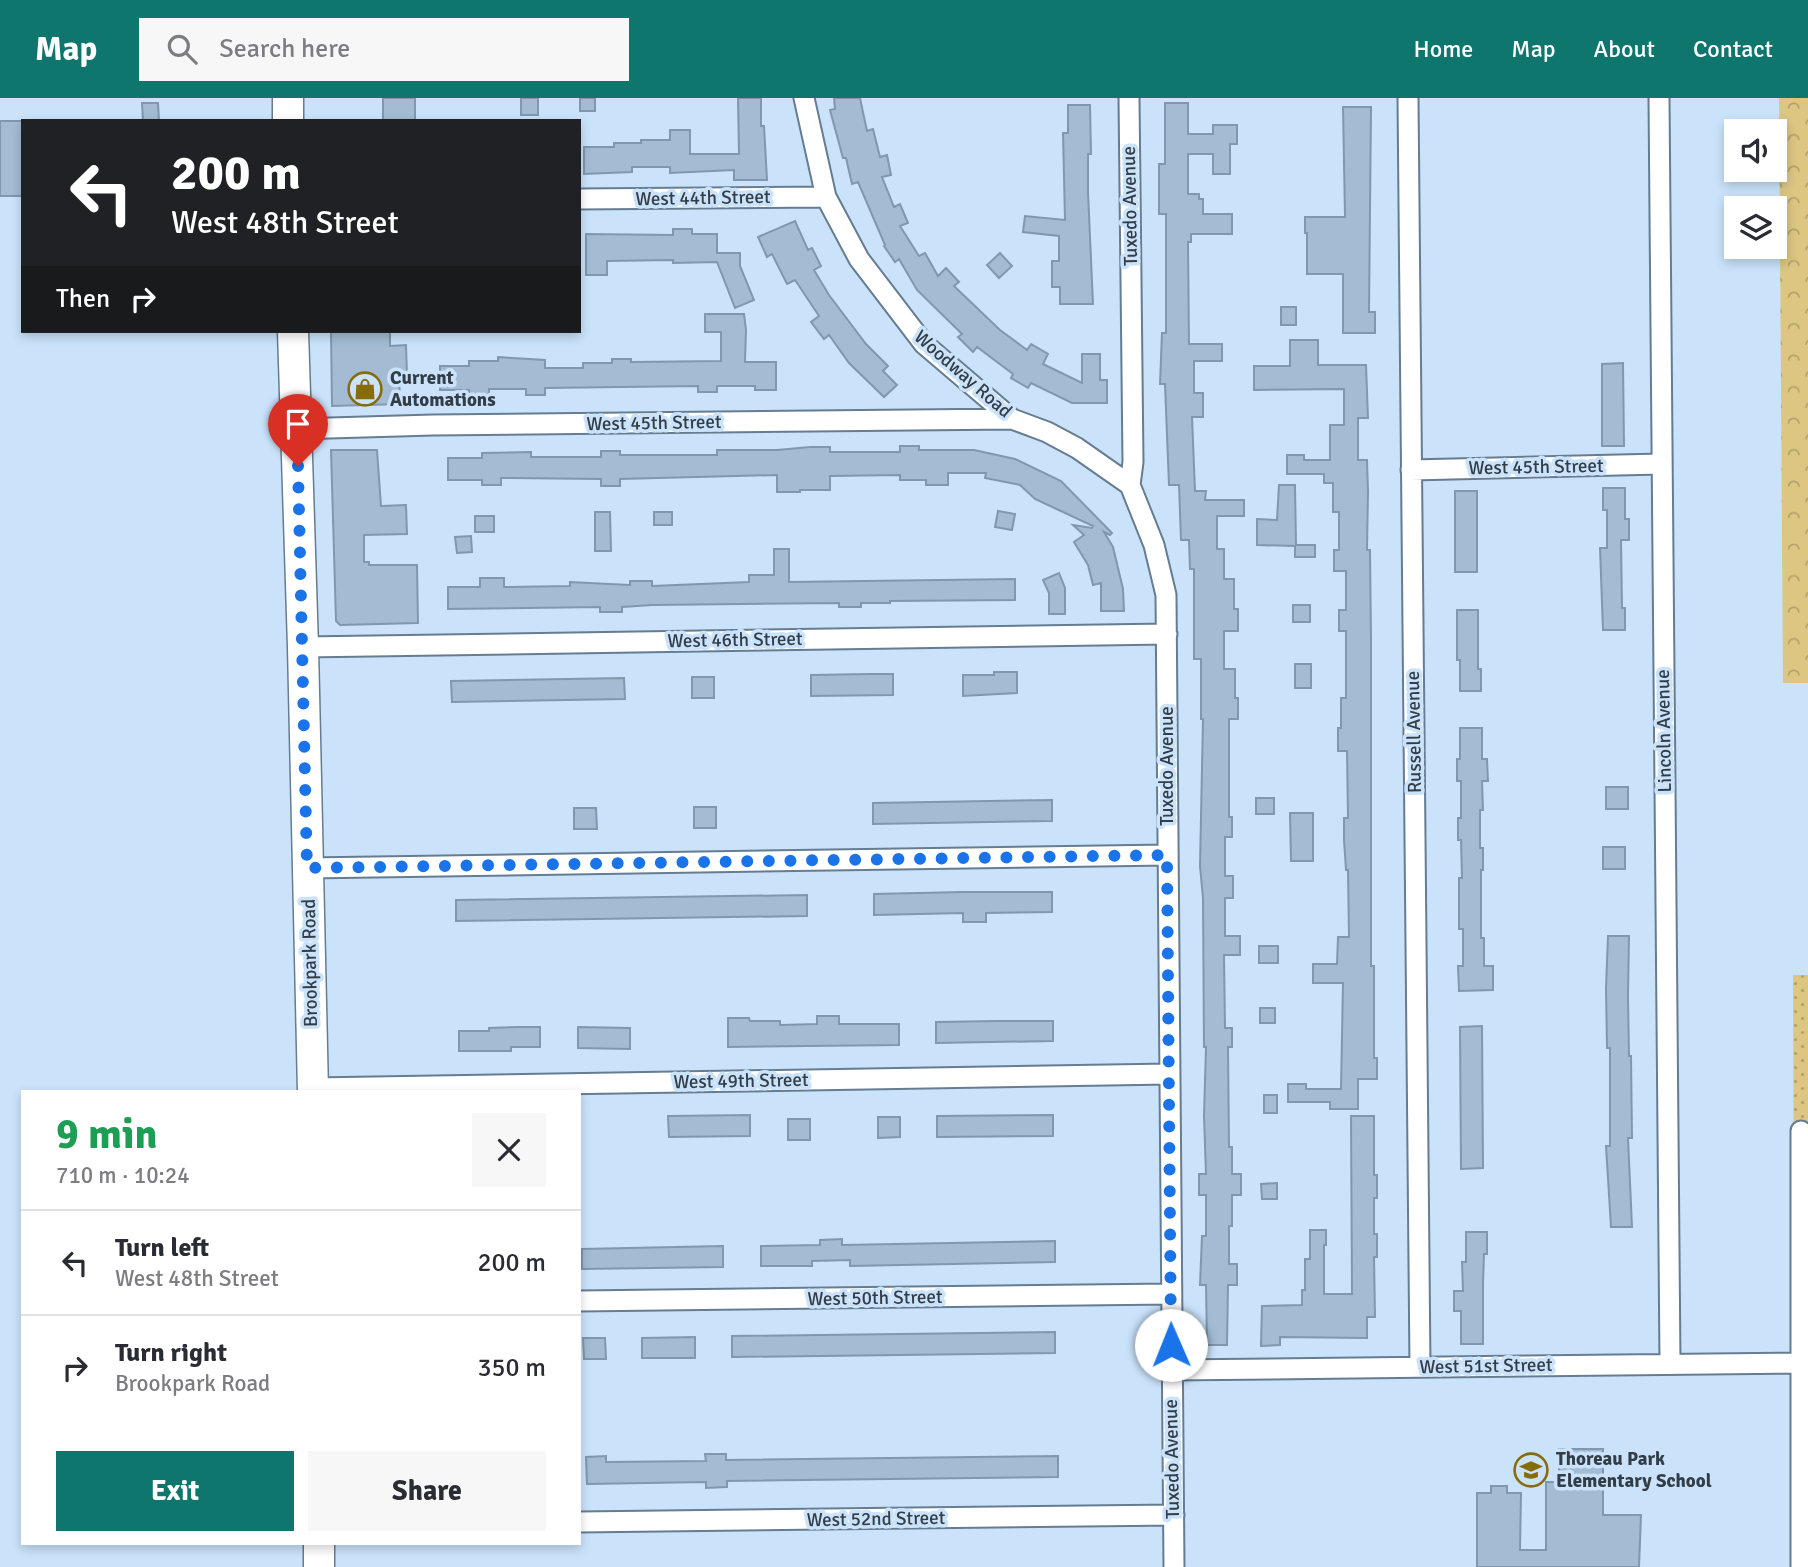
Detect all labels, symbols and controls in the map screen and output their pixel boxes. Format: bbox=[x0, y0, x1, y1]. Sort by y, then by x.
search box bbox=[139, 18, 629, 81]
text: Map bbox=[35, 29, 97, 70]
icon: search bbox=[163, 30, 201, 68]
text: Search here bbox=[219, 33, 350, 65]
text: Home bbox=[1413, 34, 1473, 64]
text: Map bbox=[1511, 34, 1556, 64]
text: About bbox=[1594, 34, 1655, 64]
text: Contact bbox=[1693, 34, 1773, 64]
map controls bbox=[1724, 119, 1787, 259]
button: sound bbox=[1724, 119, 1787, 182]
text: 200 m bbox=[171, 143, 301, 203]
street label: Tuxedo Avenue bbox=[1117, 146, 1143, 266]
icon: left bbox=[56, 147, 147, 238]
street label: West 44th Street bbox=[635, 185, 771, 211]
button: layers bbox=[1724, 196, 1787, 259]
text: West 48th Street bbox=[171, 203, 399, 242]
icon: right bbox=[124, 280, 162, 318]
text: Then bbox=[56, 283, 110, 315]
street label: Woodway Road bbox=[909, 325, 1017, 423]
place label: Current Automations bbox=[390, 366, 496, 412]
shop icon: Current Automations bbox=[346, 370, 384, 408]
pin bbox=[268, 394, 328, 466]
icon: arrive bbox=[279, 405, 317, 443]
street label: West 45th Street bbox=[586, 410, 722, 436]
street label: West 45th Street bbox=[1468, 454, 1604, 480]
street label: West 46th Street bbox=[667, 627, 803, 653]
street label: Lincoln Avenue bbox=[1651, 669, 1677, 793]
street label: Russell Avenue bbox=[1401, 671, 1427, 793]
street label: Tuxedo Avenue bbox=[1155, 706, 1179, 826]
street label: Brookpark Road bbox=[297, 899, 323, 1027]
street label: West 49th Street bbox=[673, 1068, 809, 1094]
text: 9 min bbox=[56, 1109, 157, 1160]
button: close bbox=[472, 1113, 546, 1187]
text: 710 m · 10:24 bbox=[56, 1161, 190, 1190]
text: Turn left bbox=[115, 1232, 209, 1264]
icon: left bbox=[56, 1244, 94, 1282]
text: 200 m bbox=[477, 1247, 546, 1279]
text: West 48th Street bbox=[115, 1264, 279, 1293]
street label: West 50th Street bbox=[807, 1285, 943, 1311]
position arrow bbox=[1134, 1308, 1208, 1382]
text: Turn right bbox=[115, 1337, 227, 1369]
icon: right bbox=[56, 1349, 94, 1387]
text: 350 m bbox=[477, 1352, 546, 1384]
street label: West 51st Street bbox=[1419, 1353, 1553, 1379]
text: Brookpark Road bbox=[115, 1369, 270, 1398]
street label: Tuxedo Avenue bbox=[1159, 1399, 1185, 1519]
place label: Thoreau Park Elementary School bbox=[1556, 1447, 1712, 1493]
button: Exit bbox=[56, 1451, 294, 1531]
button: Share bbox=[308, 1451, 546, 1531]
school or university icon: Thoreau Park Elementary School bbox=[1512, 1451, 1550, 1489]
street label: West 52nd Street bbox=[806, 1506, 946, 1532]

